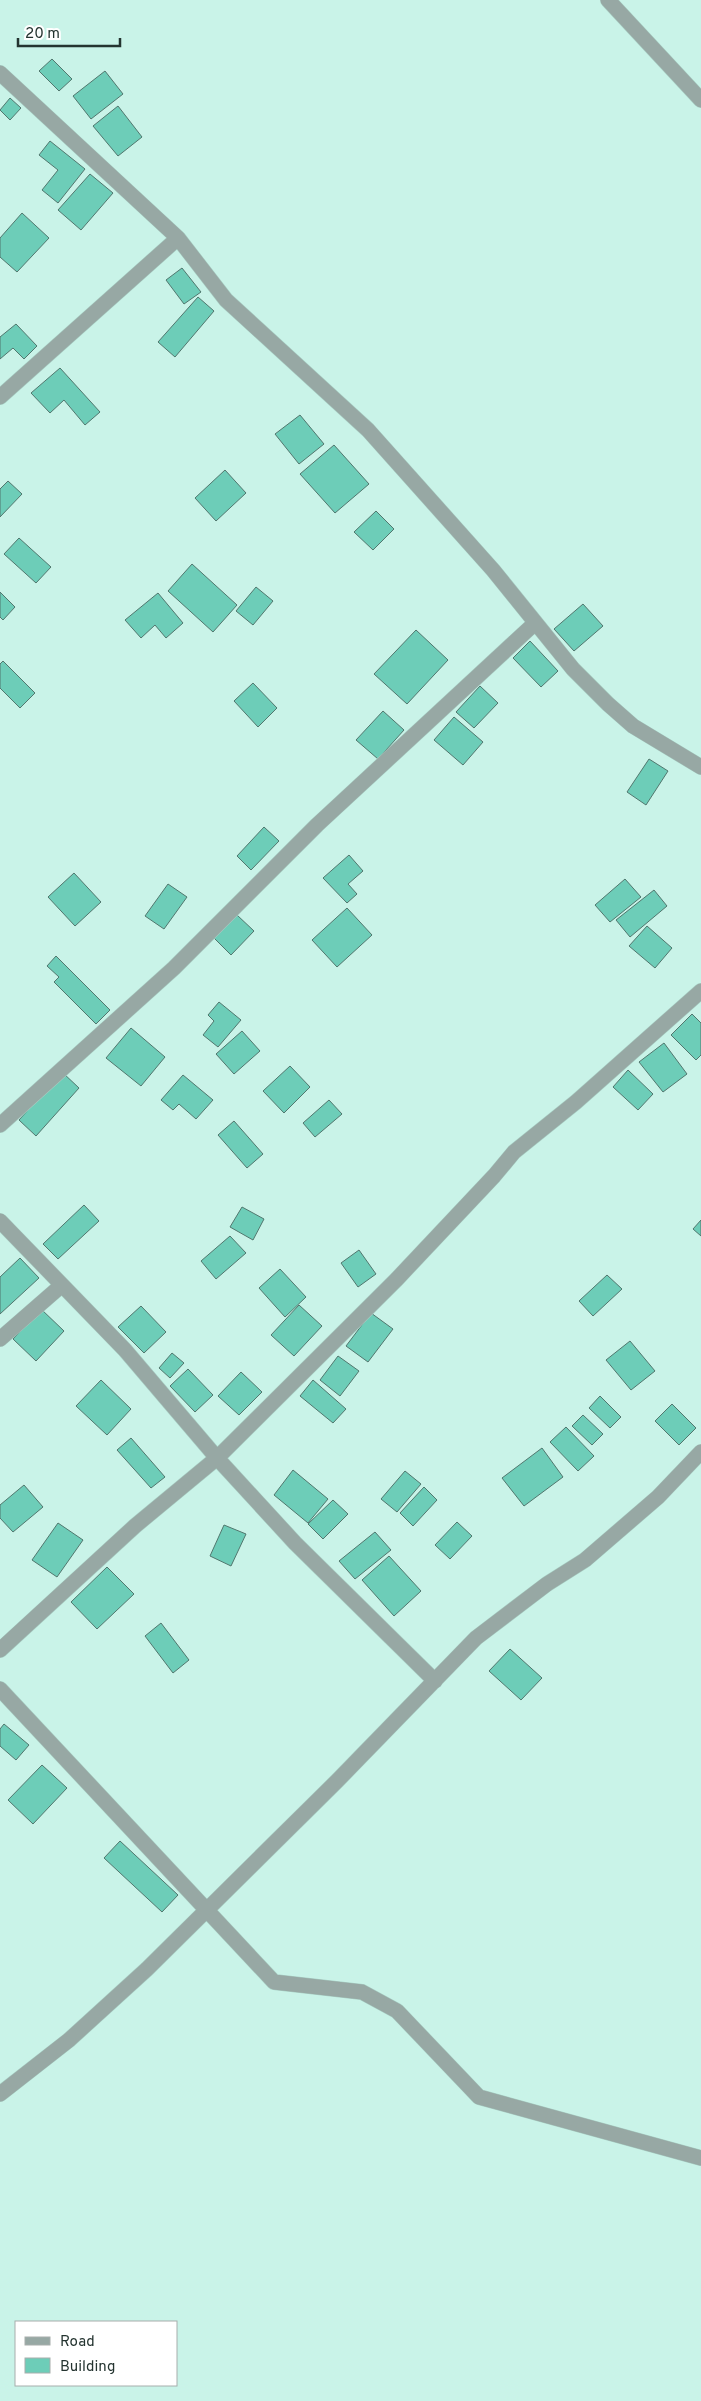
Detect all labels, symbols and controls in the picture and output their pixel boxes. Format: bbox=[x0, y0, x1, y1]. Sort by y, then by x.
scale bar bbox=[18, 15, 120, 47]
text: 20 m bbox=[25, 25, 60, 44]
legend bbox=[15, 2321, 178, 2386]
text: Road bbox=[60, 2333, 95, 2352]
text: Building bbox=[60, 2358, 115, 2377]

